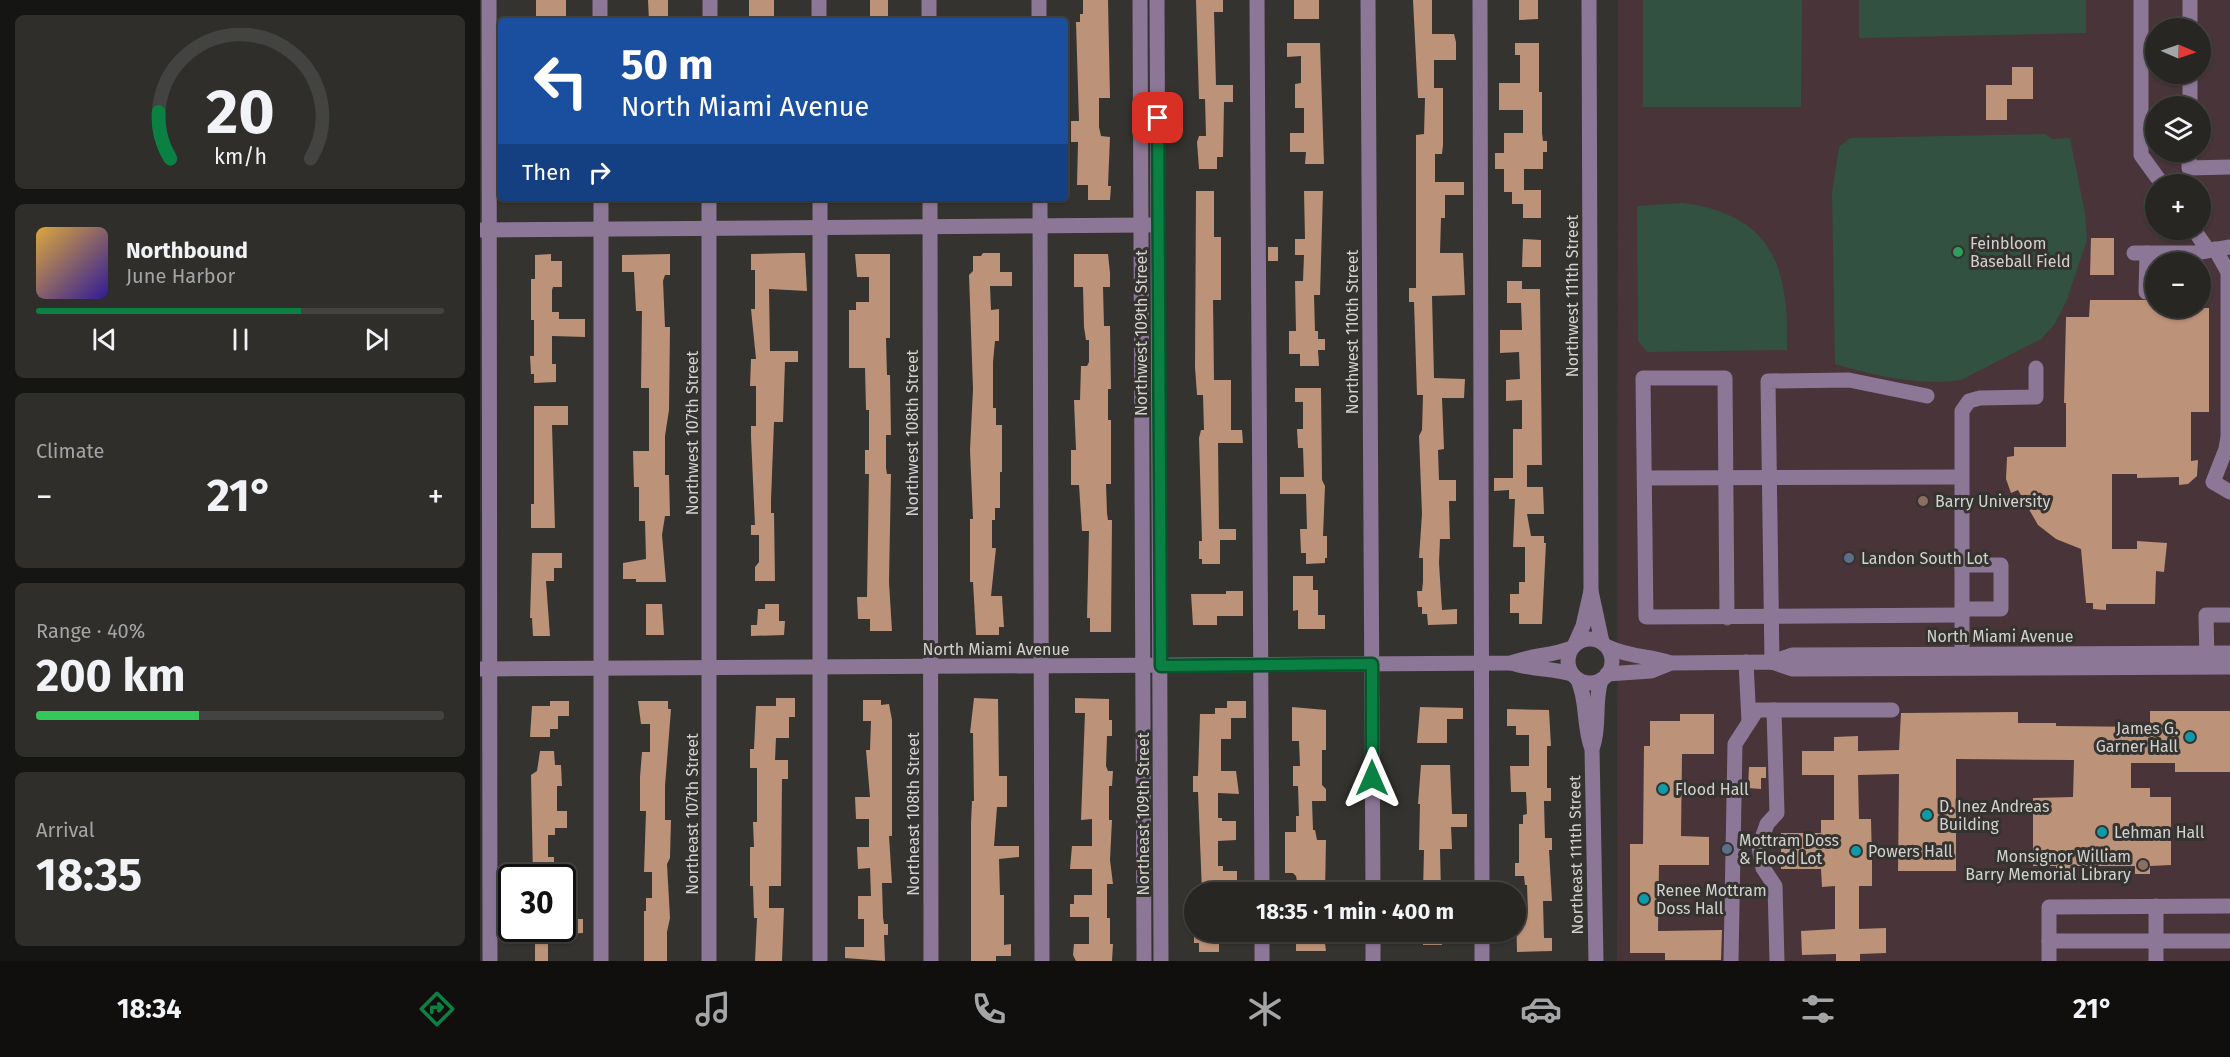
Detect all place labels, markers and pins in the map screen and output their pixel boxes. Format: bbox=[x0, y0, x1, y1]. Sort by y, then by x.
pin bbox=[1132, 92, 1183, 143]
place label: Feinbloom Baseball Field bbox=[1970, 234, 2071, 271]
marker: Feinbloom Baseball Field bbox=[1951, 245, 1965, 259]
place label: Barry University bbox=[1935, 492, 2051, 511]
marker: Barry University bbox=[1916, 494, 1930, 508]
place label: Landon South Lot bbox=[1861, 549, 1989, 568]
marker: Landon South Lot bbox=[1842, 551, 1856, 565]
place label: James G. Garner Hall bbox=[2096, 719, 2178, 756]
marker: James G. Garner Hall bbox=[2183, 730, 2197, 744]
place label: Flood Hall bbox=[1675, 780, 1749, 799]
marker: Flood Hall bbox=[1656, 782, 1670, 796]
place label: D. Inez Andreas Building bbox=[1939, 797, 2049, 834]
marker: D. Inez Andreas Building bbox=[1920, 808, 1934, 822]
place label: Lehman Hall bbox=[2114, 823, 2205, 842]
marker: Lehman Hall bbox=[2095, 825, 2109, 839]
place label: Mottram Doss & Flood Lot bbox=[1739, 831, 1839, 868]
marker: Mottram Doss & Flood Lot bbox=[1720, 842, 1734, 856]
place label: Powers Hall bbox=[1868, 842, 1953, 861]
marker: Powers Hall bbox=[1849, 844, 1863, 858]
place label: Monsignor William Barry Memorial Library bbox=[1965, 847, 2131, 884]
marker: Monsignor William Barry Memorial Library bbox=[2136, 858, 2150, 872]
place label: Renee Mottram Doss Hall bbox=[1656, 881, 1767, 918]
marker: Renee Mottram Doss Hall bbox=[1637, 892, 1651, 906]

